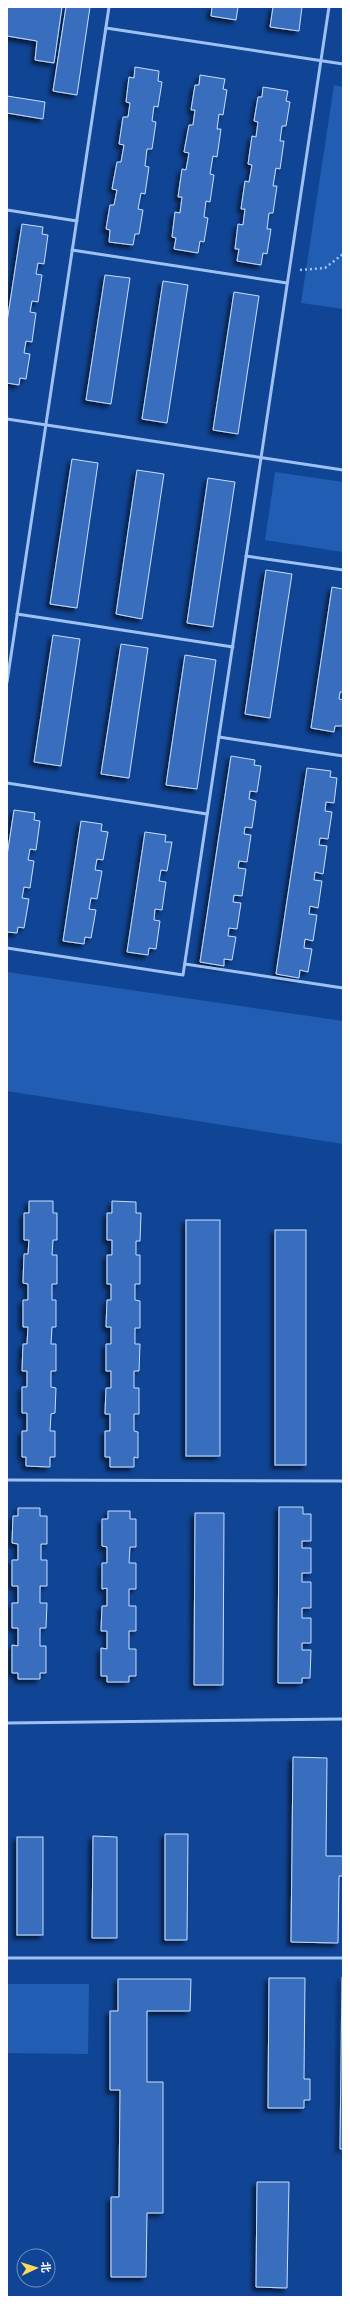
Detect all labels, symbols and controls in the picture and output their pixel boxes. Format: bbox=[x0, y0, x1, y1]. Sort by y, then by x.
north arrow bbox=[16, 2248, 56, 2288]
text: 北 bbox=[38, 2261, 53, 2273]

